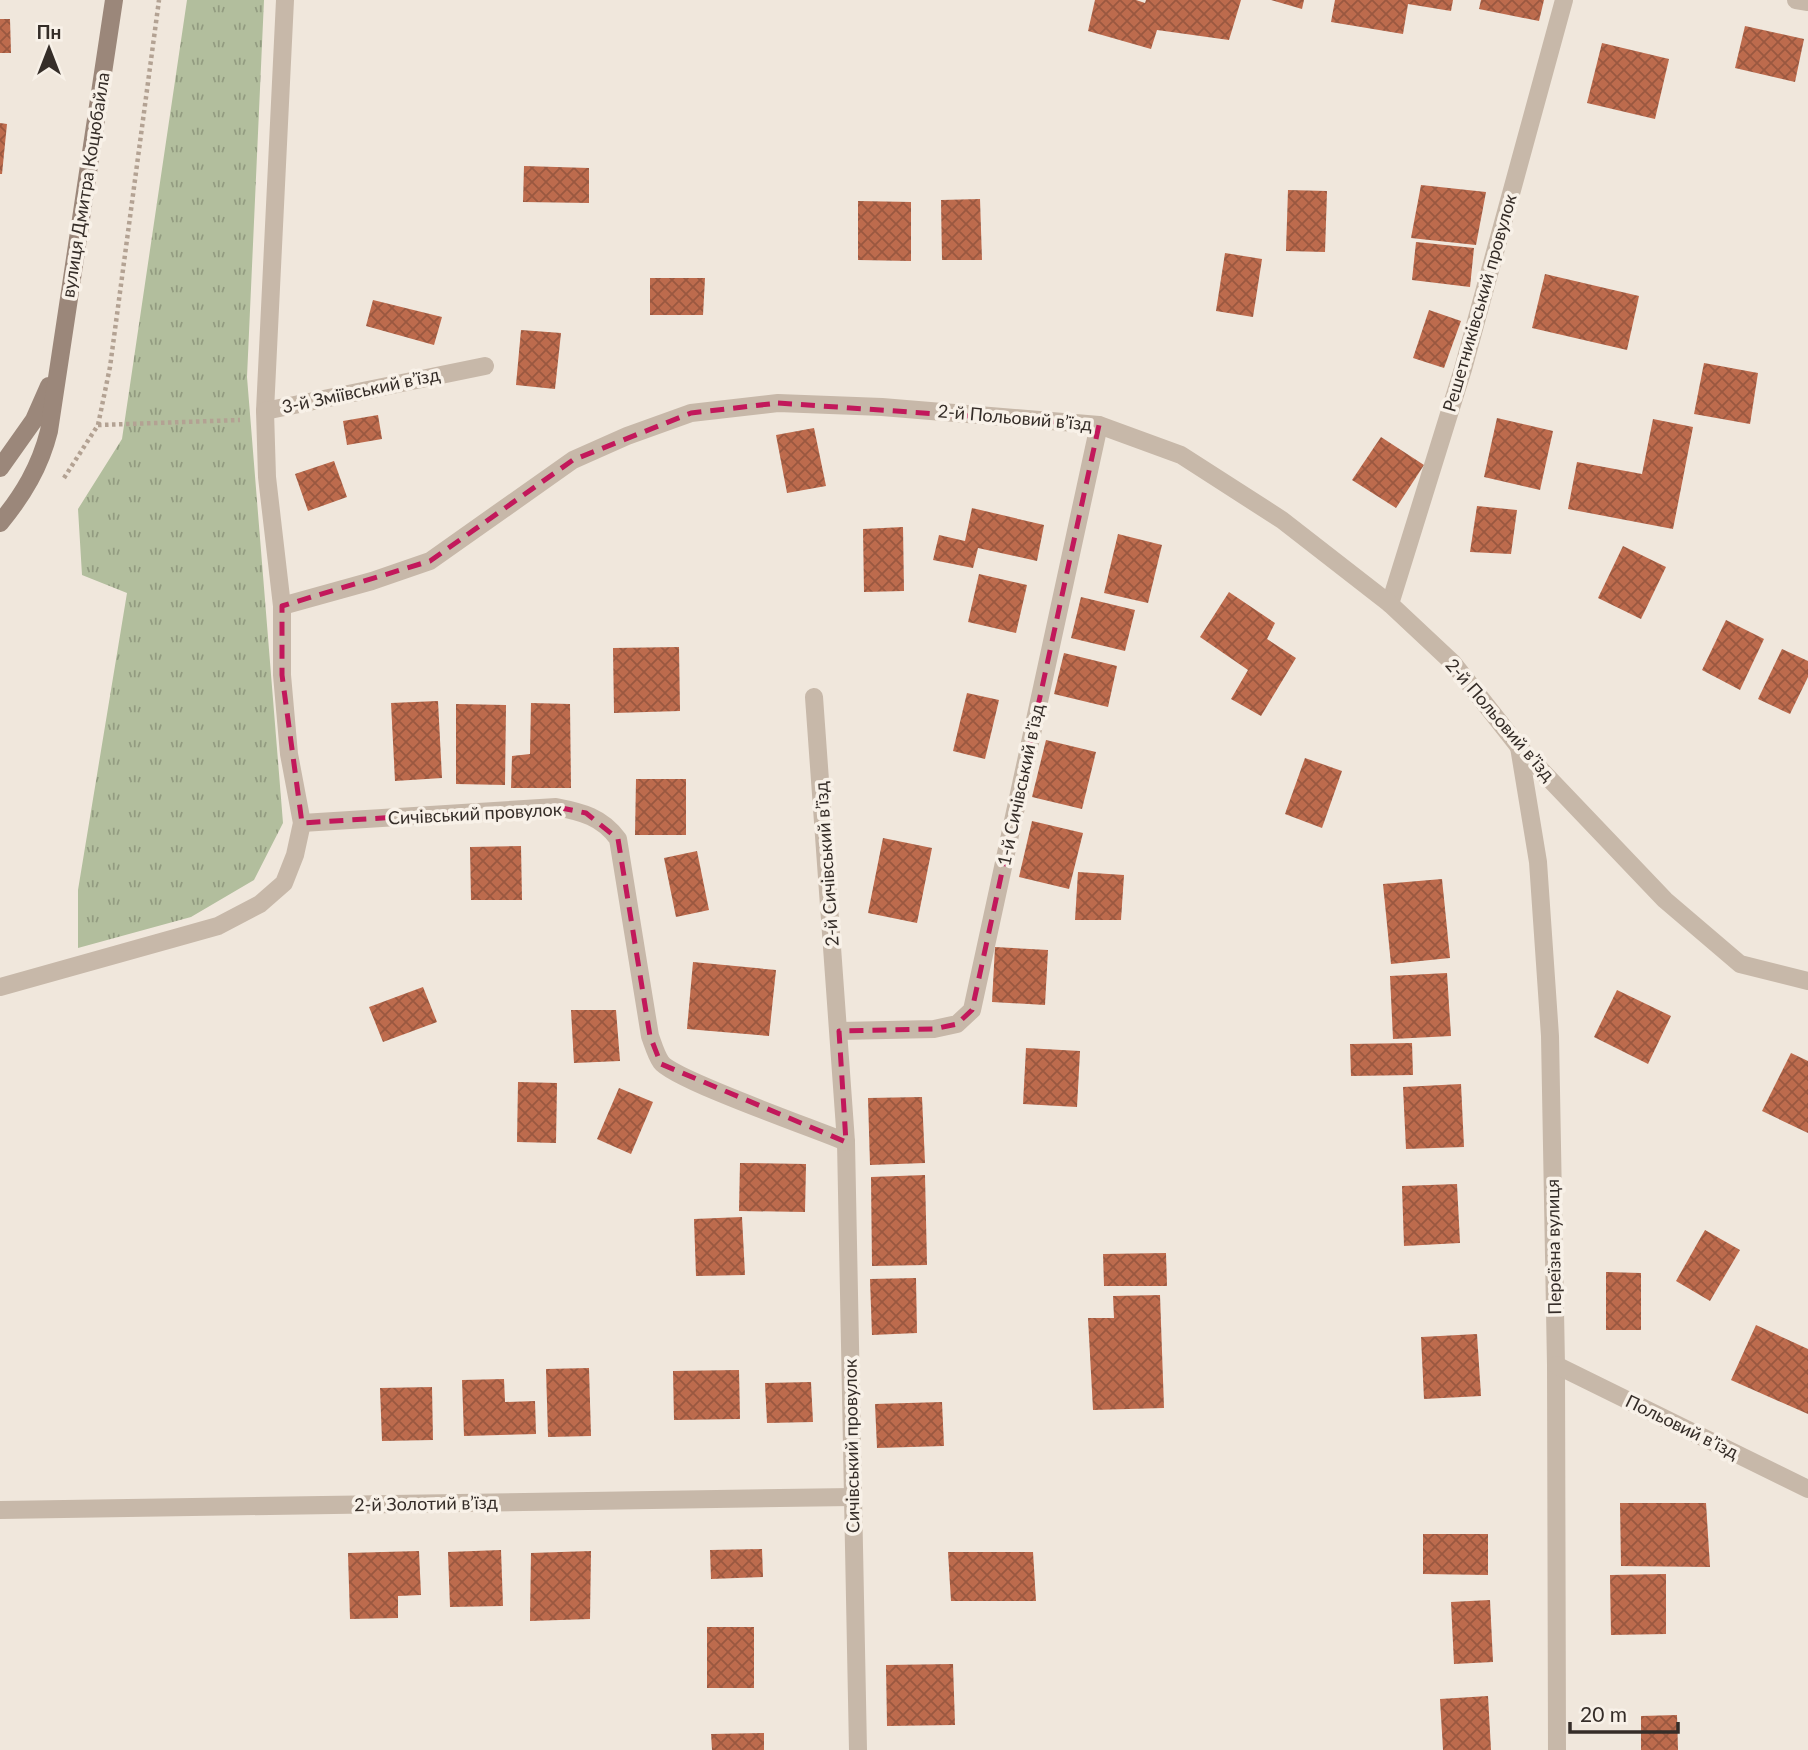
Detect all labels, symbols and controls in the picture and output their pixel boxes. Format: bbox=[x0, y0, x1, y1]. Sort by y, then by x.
north arrow bbox=[14, 14, 84, 84]
text: Пн bbox=[37, 20, 61, 43]
street label: вулиця Дмитра Коцюбайла bbox=[56, 71, 114, 299]
street label: Решетниківський провулок bbox=[1437, 191, 1521, 414]
street label: 3-й Зміївський в’їзд bbox=[280, 363, 442, 418]
street label: 2-й Польовий в’їзд bbox=[937, 399, 1093, 435]
street label: 2-й Польовий в’їзд bbox=[1442, 654, 1560, 785]
street label: 1-й Сичівський в’їзд bbox=[992, 702, 1048, 868]
street label: 2-й Сичівський в’їзд bbox=[809, 781, 843, 947]
street label: Сичівський провулок bbox=[387, 797, 563, 829]
street label: Переїзна вулиця bbox=[1541, 1179, 1565, 1315]
street label: Сичівський провулок bbox=[838, 1358, 864, 1533]
street label: Польовий в’їзд bbox=[1622, 1389, 1743, 1463]
street label: 2-й Золотий в’їзд bbox=[354, 1491, 498, 1515]
scale bar bbox=[1570, 1690, 1678, 1734]
text: 20 m bbox=[1580, 1701, 1627, 1726]

